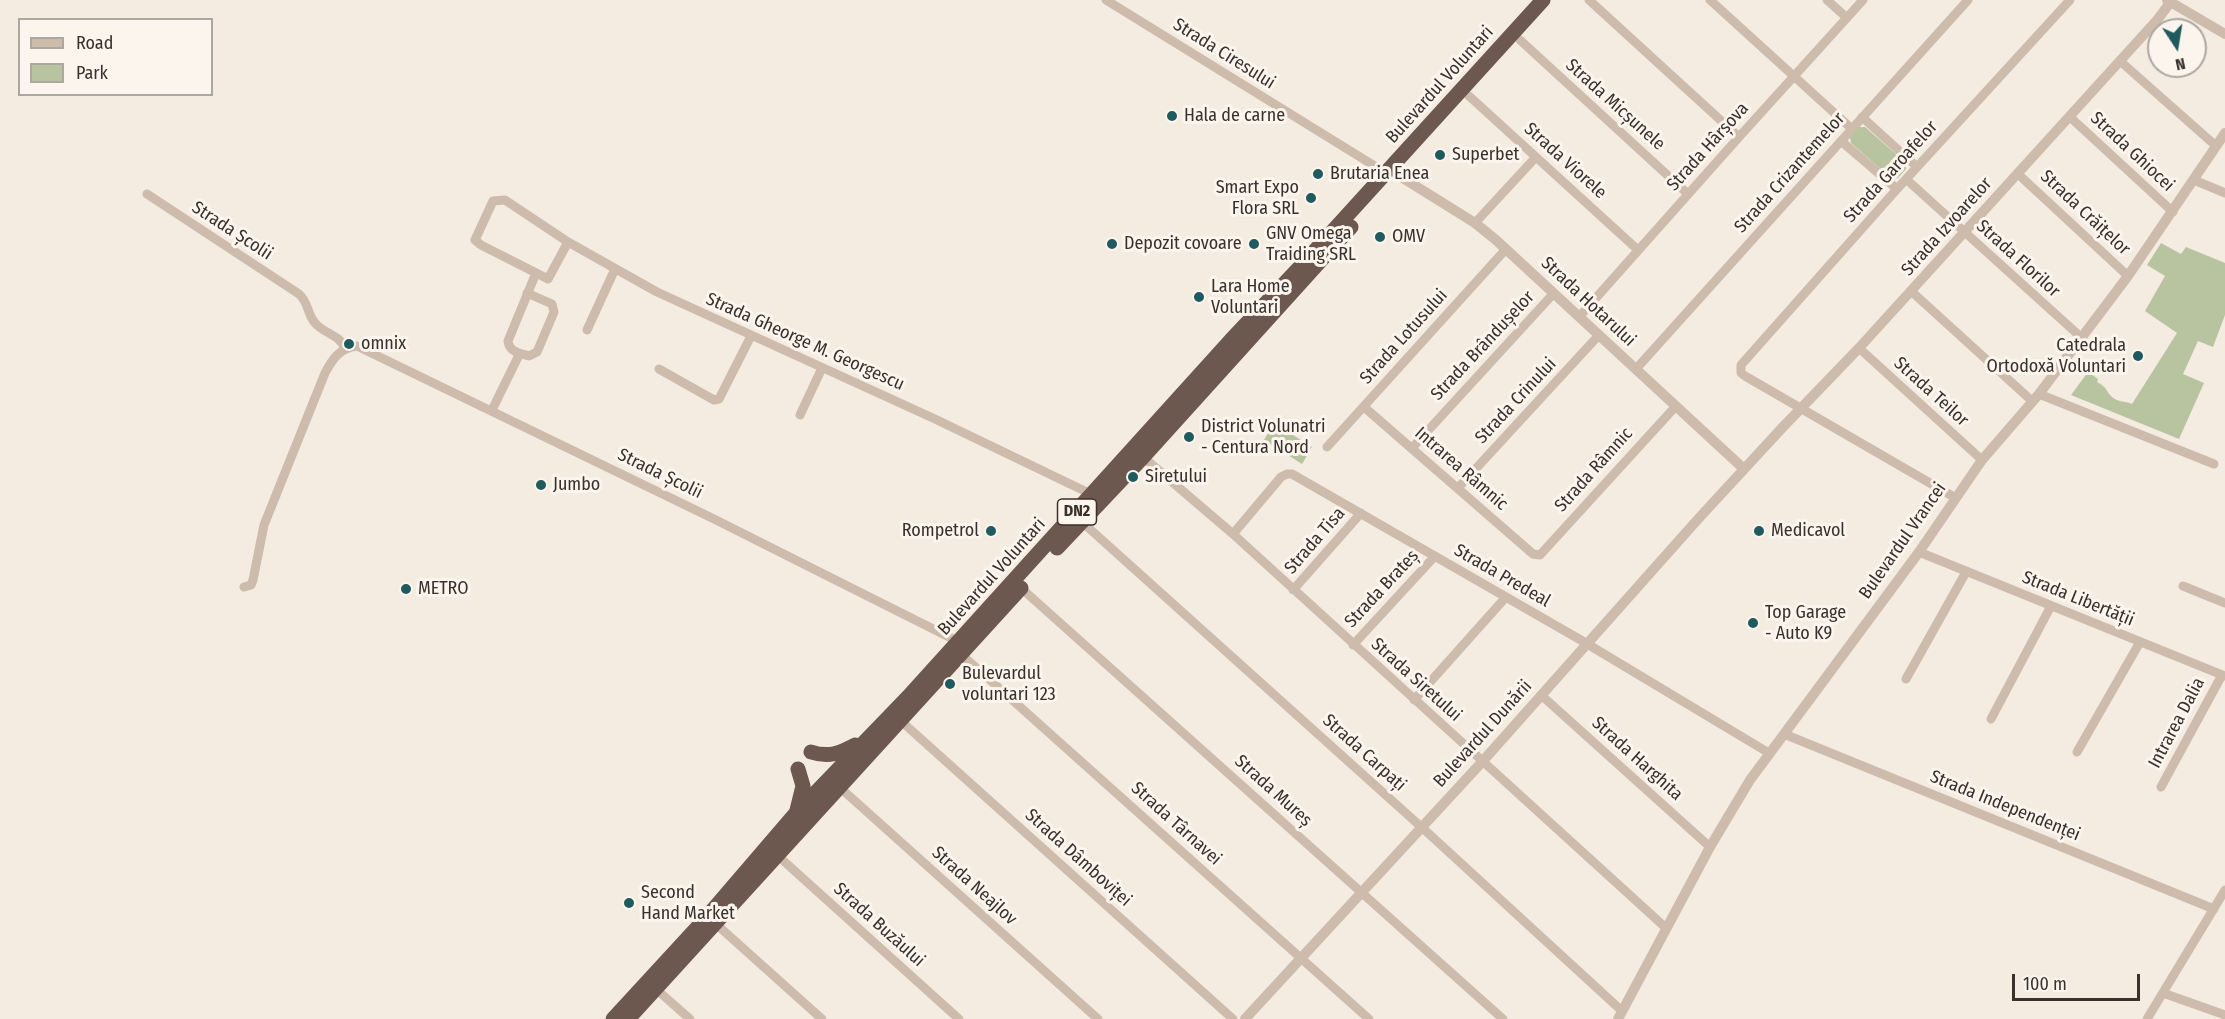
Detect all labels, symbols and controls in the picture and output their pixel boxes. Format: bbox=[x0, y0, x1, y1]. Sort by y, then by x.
street label: Strada Ciresului bbox=[1169, 14, 1279, 94]
legend bbox=[18, 18, 213, 96]
north arrow bbox=[2147, 18, 2207, 78]
street label: Bulevardul Voluntari bbox=[1382, 22, 1498, 148]
text: Road bbox=[76, 32, 113, 54]
text: N bbox=[2174, 54, 2187, 74]
street label: Strada Micșunele bbox=[1561, 55, 1669, 155]
text: Park bbox=[76, 62, 108, 84]
street label: Strada Hârșova bbox=[1663, 98, 1753, 196]
place label: Hala de carne bbox=[1184, 105, 1285, 127]
street label: Strada Crizantemelor bbox=[1730, 108, 1850, 238]
street label: Strada Ghiocei bbox=[2086, 108, 2178, 196]
marker: Hala de carne bbox=[1165, 109, 1179, 123]
street label: Strada Garoafelor bbox=[1840, 117, 1942, 227]
street label: Strada Viorele bbox=[1519, 118, 1611, 204]
place label: Superbet bbox=[1452, 144, 1519, 166]
marker: Superbet bbox=[1433, 148, 1447, 162]
place label: Brutaria Enea bbox=[1330, 163, 1429, 185]
street label: Strada Crăițelor bbox=[2036, 166, 2134, 260]
marker: Brutaria Enea bbox=[1311, 167, 1325, 181]
street label: Strada Izvoarelor bbox=[1897, 173, 1997, 281]
place label: Smart Expo Flora SRL bbox=[1216, 177, 1299, 219]
marker: Smart Expo Flora SRL bbox=[1304, 191, 1318, 205]
street label: Strada Școlii bbox=[188, 197, 276, 265]
street label: Strada Florilor bbox=[1972, 216, 2064, 302]
place label: GNV Omega Traiding SRL bbox=[1266, 223, 1356, 266]
place label: OMV bbox=[1392, 226, 1425, 248]
marker: OMV bbox=[1373, 230, 1387, 244]
place label: Depozit covoare bbox=[1124, 233, 1242, 255]
marker: Depozit covoare bbox=[1105, 237, 1119, 251]
marker: GNV Omega Traiding SRL bbox=[1247, 237, 1261, 251]
street label: Strada Hotarului bbox=[1536, 253, 1640, 351]
place label: Lara Home Voluntari bbox=[1211, 276, 1290, 318]
street label: Strada Lotusului bbox=[1356, 285, 1452, 389]
street label: Strada Brândușelor bbox=[1427, 287, 1539, 405]
street label: Strada Gheorge M. Georgescu bbox=[702, 288, 908, 396]
marker: Lara Home Voluntari bbox=[1192, 290, 1206, 304]
place label: omnix bbox=[361, 333, 406, 355]
place label: Catedrala Ortodoxă Voluntari bbox=[1986, 335, 2126, 378]
marker: omnix bbox=[342, 337, 356, 351]
marker: Catedrala Ortodoxă Voluntari bbox=[2131, 349, 2145, 363]
street label: Strada Teilor bbox=[1889, 353, 1973, 431]
street label: Strada Crinului bbox=[1471, 354, 1561, 448]
place label: District Volunatri - Centura Nord bbox=[1201, 416, 1326, 458]
street label: Intrarea Râmnic bbox=[1410, 423, 1512, 515]
street label: Strada Râmnic bbox=[1550, 423, 1638, 517]
marker: District Volunatri - Centura Nord bbox=[1182, 430, 1196, 444]
street label: Strada Școlii bbox=[614, 444, 706, 504]
place label: Siretului bbox=[1145, 466, 1207, 488]
marker: Siretului bbox=[1126, 470, 1140, 484]
place label: Jumbo bbox=[553, 474, 600, 496]
marker: Jumbo bbox=[534, 478, 548, 492]
street label: Bulevardul Vrancei bbox=[1855, 479, 1951, 603]
road number: DN2 bbox=[1058, 499, 1096, 525]
street label: Strada Tisa bbox=[1280, 503, 1350, 579]
street label: Bulevardul Voluntari bbox=[934, 514, 1050, 640]
place label: Rompetrol bbox=[902, 520, 979, 542]
place label: Medicavol bbox=[1771, 520, 1845, 542]
marker: Rompetrol bbox=[984, 524, 998, 538]
marker: Medicavol bbox=[1752, 524, 1766, 538]
street label: Strada Predeal bbox=[1450, 540, 1554, 612]
street label: Strada Brateș bbox=[1340, 546, 1424, 632]
street label: Strada Libertății bbox=[2019, 567, 2137, 631]
place label: METRO bbox=[418, 578, 469, 600]
marker: METRO bbox=[399, 582, 413, 596]
place label: Top Garage - Auto K9 bbox=[1765, 602, 1846, 644]
marker: Top Garage - Auto K9 bbox=[1746, 616, 1760, 630]
street label: Strada Siretului bbox=[1366, 634, 1466, 726]
place label: Bulevardul voluntari 123 bbox=[962, 663, 1056, 706]
street label: Intrarea Dalia bbox=[2144, 674, 2210, 772]
street label: Bulevardul Dunării bbox=[1429, 676, 1537, 792]
marker: Bulevardul voluntari 123 bbox=[943, 677, 957, 691]
street label: Strada Carpați bbox=[1318, 710, 1410, 796]
street label: Strada Harghita bbox=[1587, 713, 1687, 805]
street label: Strada Mureș bbox=[1230, 751, 1316, 831]
street label: Strada Independenței bbox=[1927, 766, 2083, 846]
street label: Strada Târnavei bbox=[1126, 778, 1226, 870]
street label: Strada Dâmboviței bbox=[1020, 805, 1136, 911]
street label: Strada Neajlov bbox=[927, 842, 1021, 930]
street label: Strada Buzăului bbox=[829, 878, 929, 972]
place label: Second Hand Market bbox=[641, 882, 735, 924]
marker: Second Hand Market bbox=[622, 896, 636, 910]
scale bar bbox=[2015, 962, 2142, 1000]
text: 100 m bbox=[2023, 973, 2067, 995]

